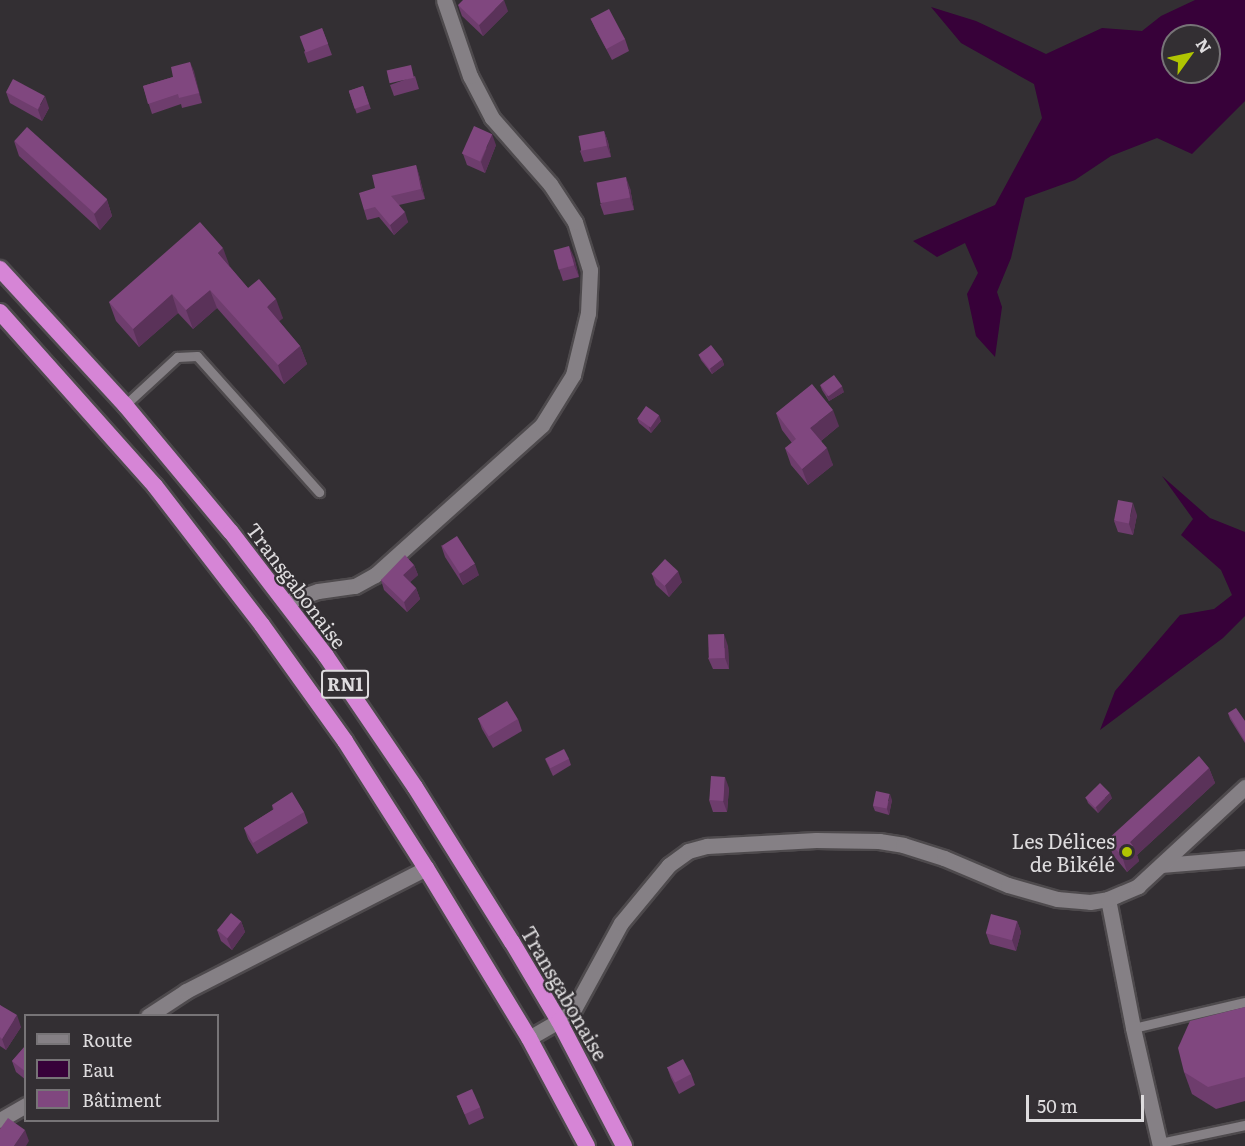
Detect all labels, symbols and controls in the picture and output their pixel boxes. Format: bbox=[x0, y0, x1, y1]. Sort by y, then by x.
north arrow bbox=[1161, 24, 1221, 84]
text: N bbox=[1191, 33, 1218, 57]
street label: Transgabonaise bbox=[242, 517, 352, 653]
road number: RN1 bbox=[321, 669, 369, 699]
place label: Les Délices de Bikélé bbox=[1011, 828, 1115, 875]
marker: Les Délices de Bikélé bbox=[1120, 845, 1134, 859]
street label: Transgabonaise bbox=[517, 921, 613, 1065]
legend bbox=[24, 1014, 219, 1122]
text: Route bbox=[82, 1026, 132, 1053]
text: Eau bbox=[82, 1056, 114, 1083]
scale bar bbox=[1029, 1083, 1148, 1121]
text: Bâtiment bbox=[82, 1086, 161, 1113]
text: 50 m bbox=[1037, 1092, 1078, 1119]

